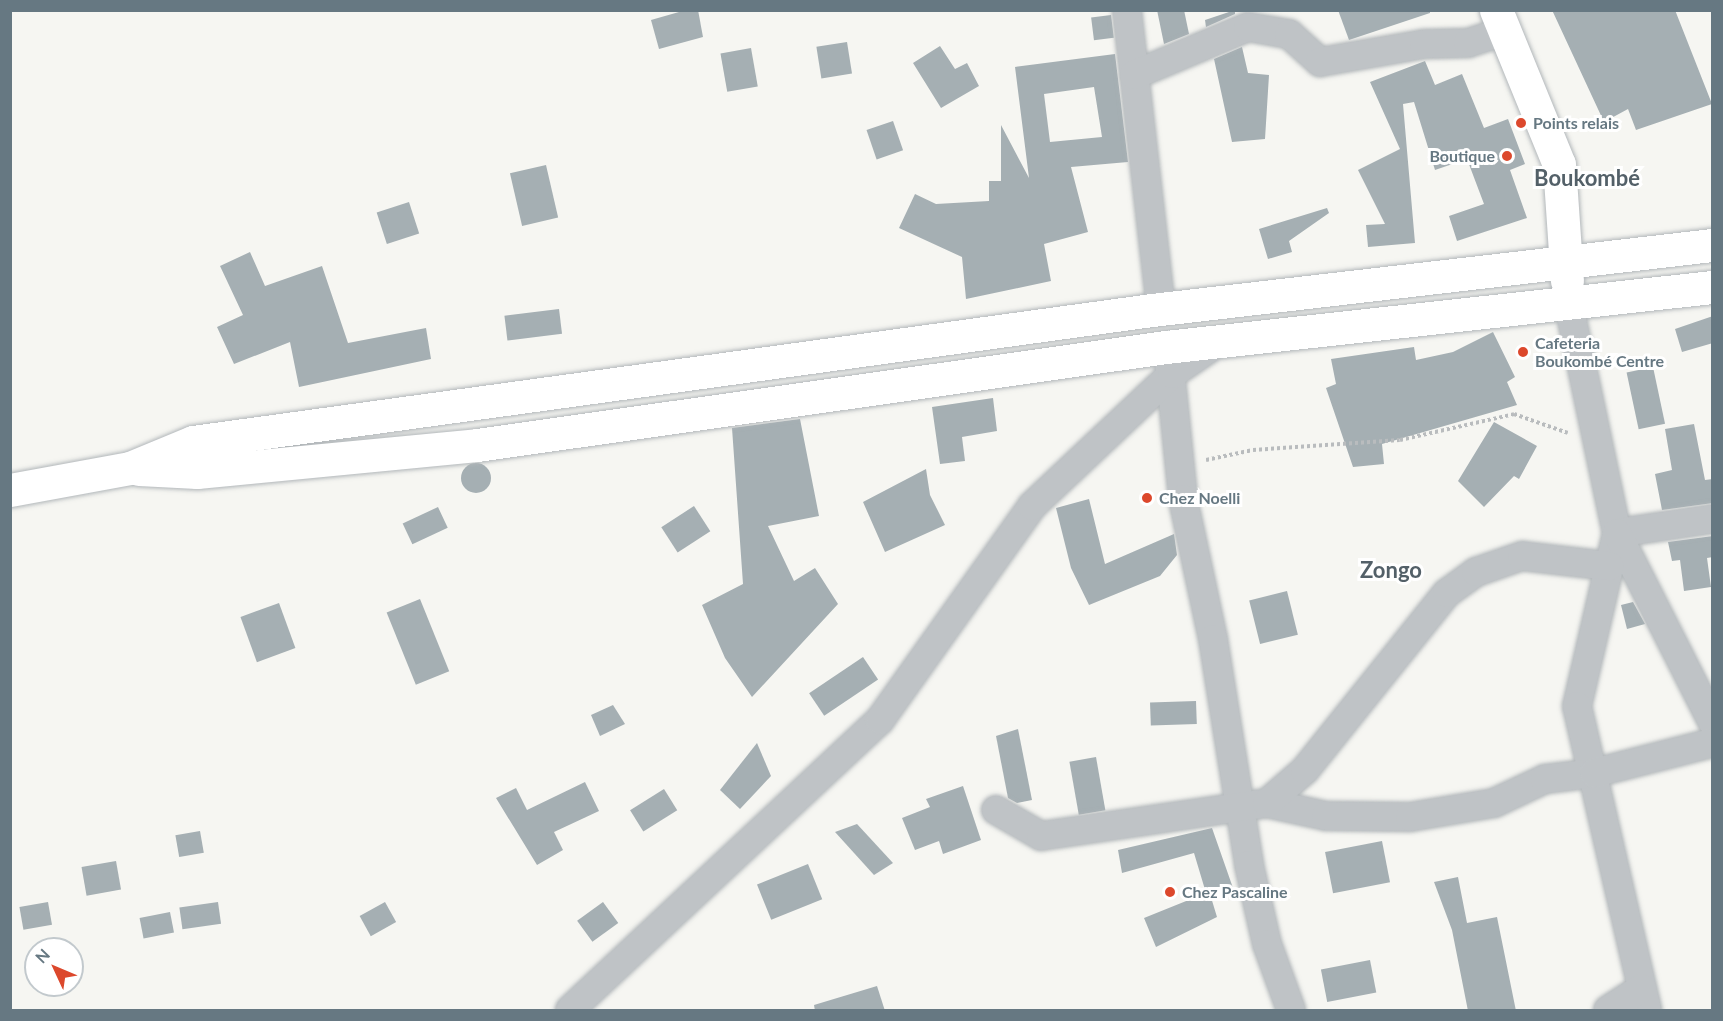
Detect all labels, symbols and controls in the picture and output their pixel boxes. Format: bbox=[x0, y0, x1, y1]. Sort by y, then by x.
place label: Points relais bbox=[1533, 113, 1619, 133]
marker: Points relais bbox=[1514, 116, 1528, 130]
place label: Boutique bbox=[1429, 146, 1495, 166]
marker: Boutique bbox=[1500, 149, 1514, 163]
district label: Boukombé bbox=[1534, 165, 1640, 191]
place label: Cafeteria Boukombé Centre bbox=[1535, 333, 1664, 371]
marker: Cafeteria Boukombé Centre bbox=[1516, 345, 1530, 359]
place label: Chez Noelli bbox=[1159, 488, 1240, 508]
marker: Chez Noelli bbox=[1140, 491, 1154, 505]
district label: Zongo bbox=[1360, 557, 1422, 583]
place label: Chez Pascaline bbox=[1182, 882, 1288, 902]
marker: Chez Pascaline bbox=[1163, 885, 1177, 899]
north arrow bbox=[24, 937, 84, 997]
text: N bbox=[31, 945, 53, 967]

